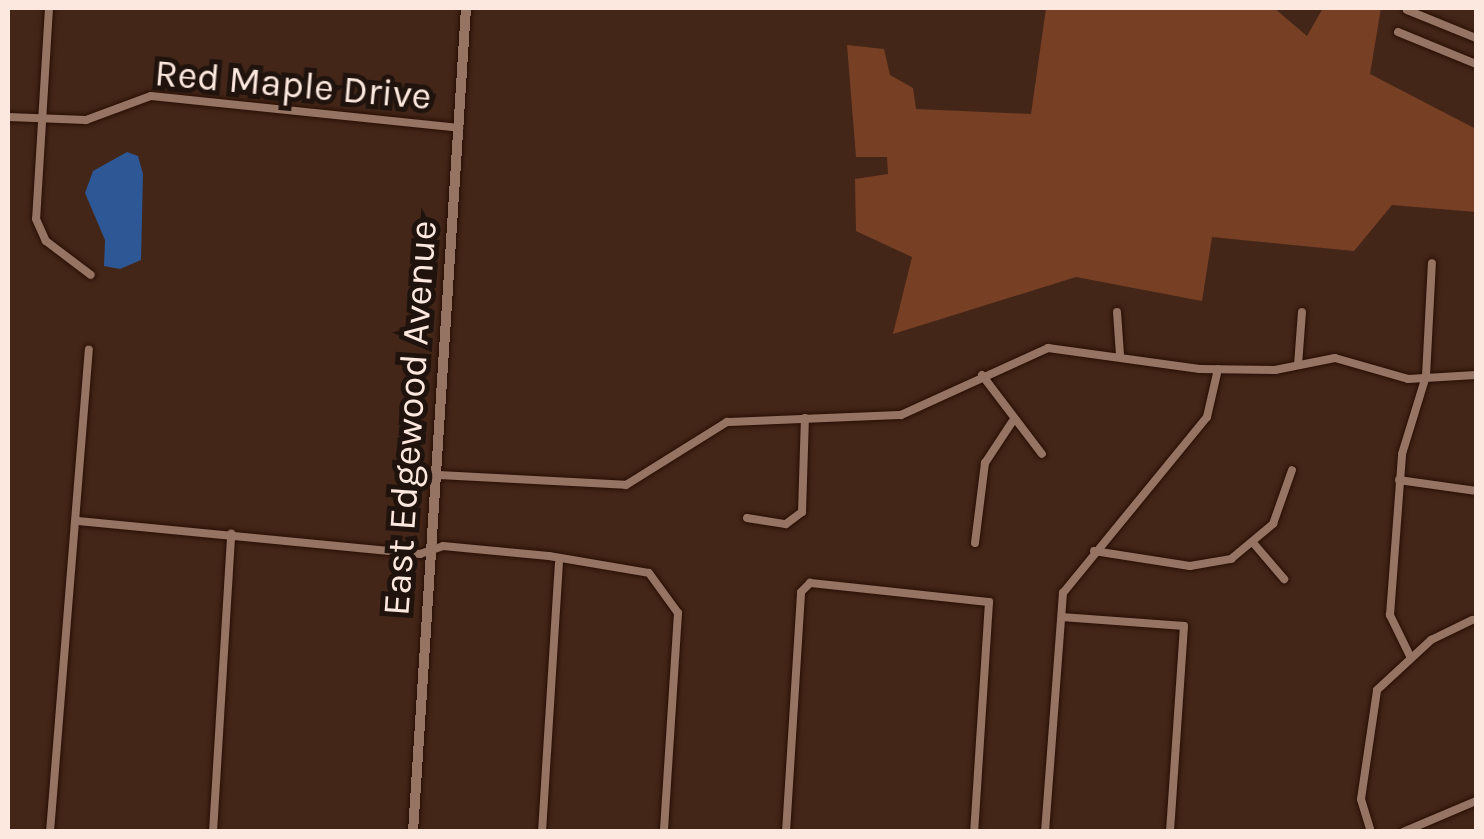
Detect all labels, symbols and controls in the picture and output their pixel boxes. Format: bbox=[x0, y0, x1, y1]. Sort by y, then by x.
street label: Red Maple Drive bbox=[153, 50, 433, 120]
street label: East Edgewood Avenue bbox=[373, 219, 447, 617]

